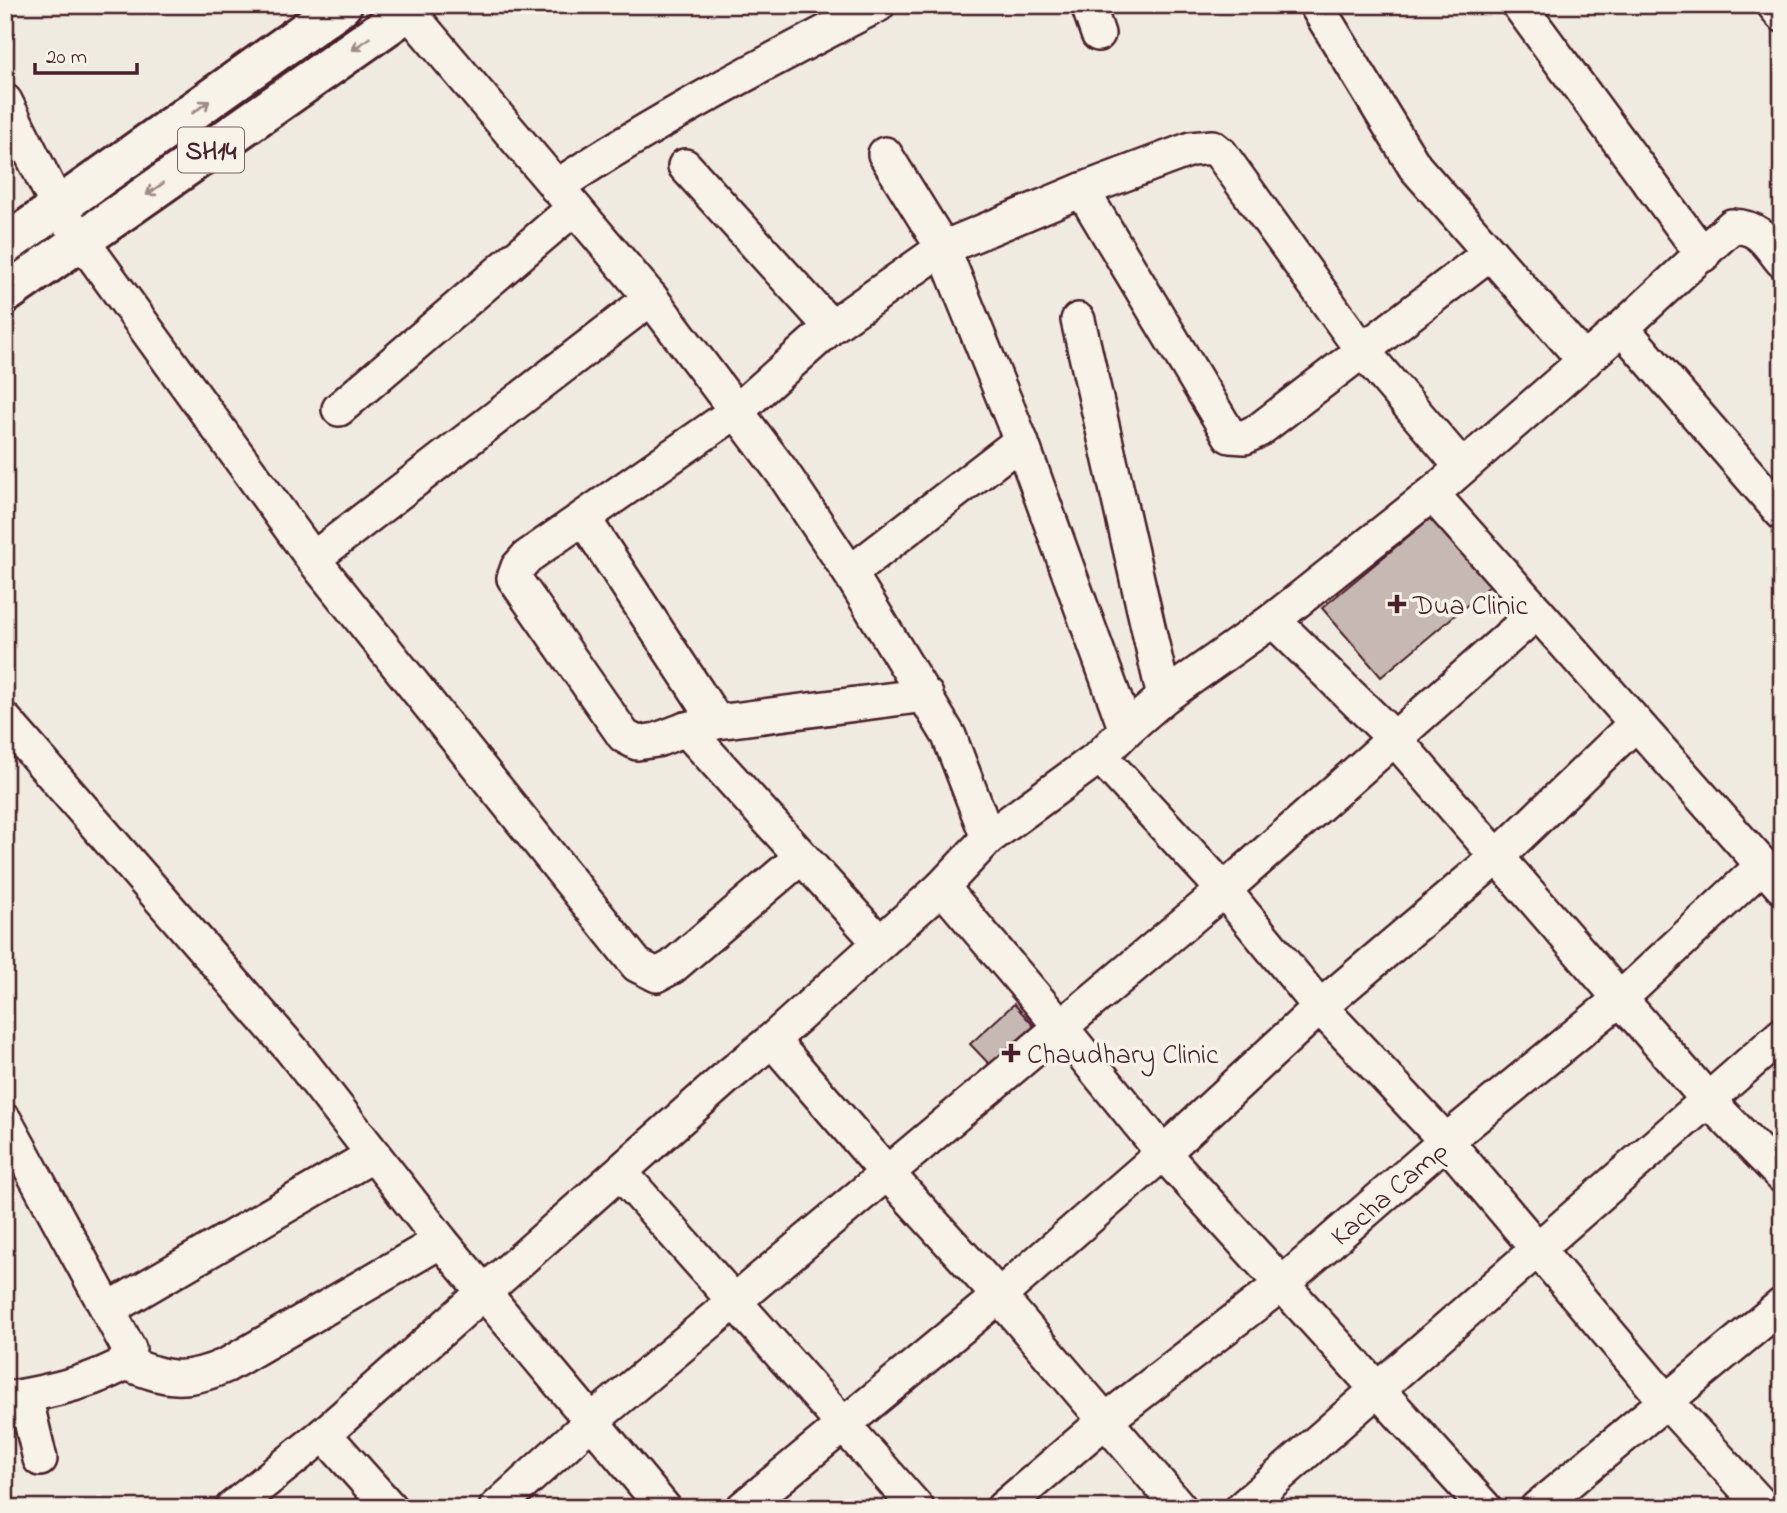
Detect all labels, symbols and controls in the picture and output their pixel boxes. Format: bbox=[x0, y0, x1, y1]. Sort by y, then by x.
scale bar bbox=[35, 32, 136, 76]
one-way arrow bbox=[352, 37, 371, 51]
text: 20 m bbox=[46, 43, 87, 73]
one-way arrow bbox=[191, 100, 210, 114]
road number: SH14 bbox=[178, 127, 244, 172]
one-way arrow bbox=[146, 182, 165, 196]
place label: Dua Clinic bbox=[1412, 587, 1529, 628]
marker: Dua Clinic bbox=[1387, 594, 1407, 614]
place label: Chaudhary Clinic bbox=[1027, 1036, 1219, 1077]
marker: Chaudhary Clinic bbox=[1001, 1043, 1021, 1063]
street label: Kacha Camp bbox=[1323, 1132, 1458, 1257]

